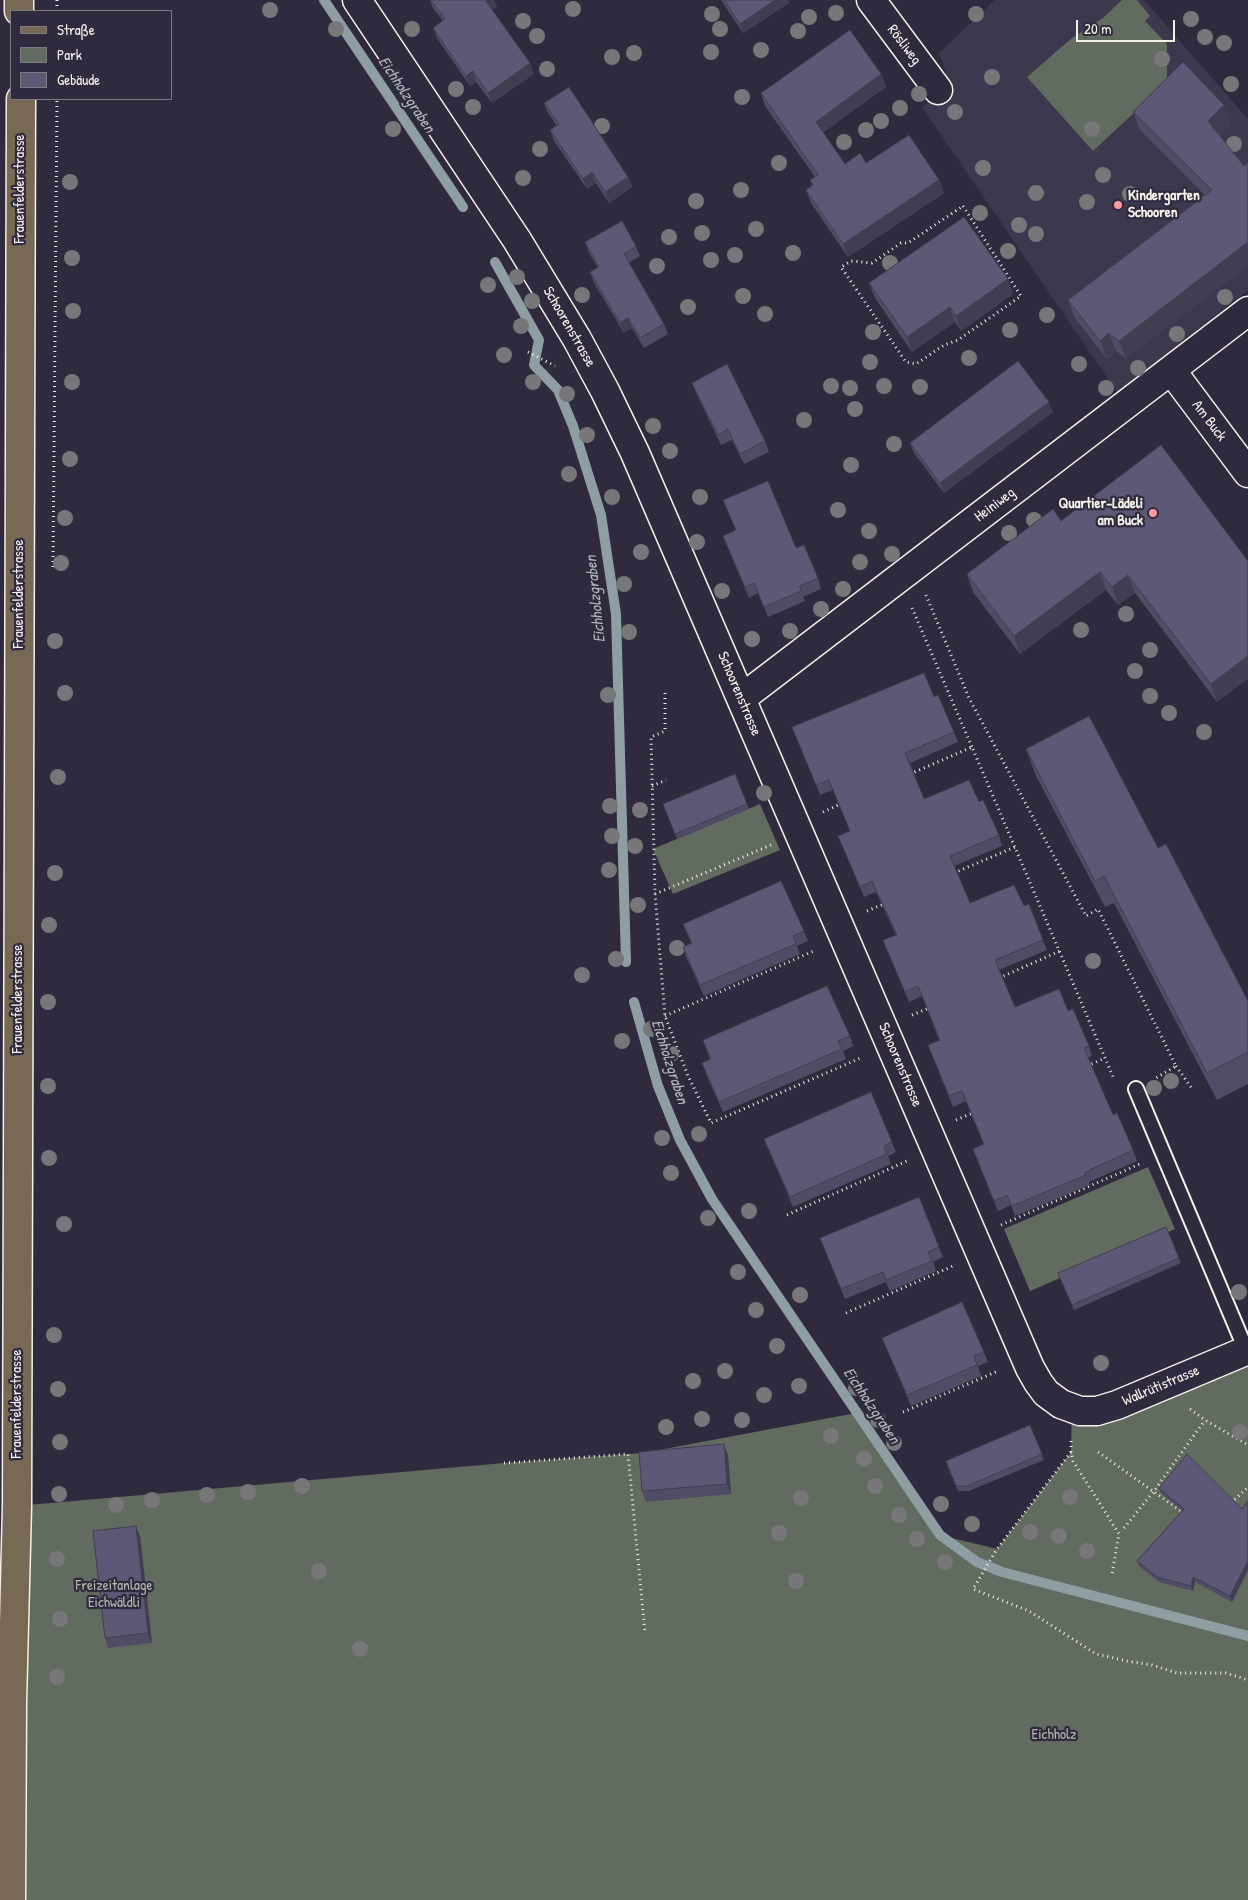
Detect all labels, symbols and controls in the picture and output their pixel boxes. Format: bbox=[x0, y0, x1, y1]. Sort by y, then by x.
legend bbox=[10, 10, 172, 100]
scale bar bbox=[1078, 10, 1177, 42]
text: 20 m bbox=[1084, 18, 1111, 39]
text: Straße bbox=[57, 19, 95, 40]
street label: Rösliweg bbox=[883, 21, 925, 69]
text: Park bbox=[57, 44, 82, 65]
water label: Eichholzgraben bbox=[374, 53, 438, 137]
text: Gebäude bbox=[57, 69, 100, 90]
street label: Frauenfelderstrasse bbox=[11, 134, 29, 244]
place label: Kindergarten Schooren bbox=[1128, 187, 1200, 222]
marker: Kindergarten Schooren bbox=[1112, 199, 1124, 211]
street label: Schoorenstrasse bbox=[539, 284, 599, 370]
street label: Am Buck bbox=[1188, 397, 1230, 445]
street label: Heiniweg bbox=[971, 484, 1019, 526]
place label: Quartier-Lädeli am Buck bbox=[1059, 495, 1143, 530]
marker: Quartier-Lädeli am Buck bbox=[1147, 507, 1159, 519]
street label: Frauenfelderstrasse bbox=[10, 539, 28, 649]
water label: Eichholzgraben bbox=[582, 554, 610, 644]
street label: Schoorenstrasse bbox=[713, 649, 765, 739]
street label: Frauenfelderstrasse bbox=[9, 944, 27, 1054]
water label: Eichholzgraben bbox=[646, 1017, 692, 1107]
street label: Schoorenstrasse bbox=[874, 1020, 926, 1110]
street label: Frauenfelderstrasse bbox=[8, 1349, 26, 1459]
street label: Wallrütistrasse bbox=[1120, 1362, 1202, 1410]
water label: Eichholzgraben bbox=[839, 1364, 903, 1448]
park label: Freizeitanlage Eichwäldli bbox=[76, 1577, 152, 1612]
park label: Eichholz bbox=[1032, 1726, 1076, 1744]

